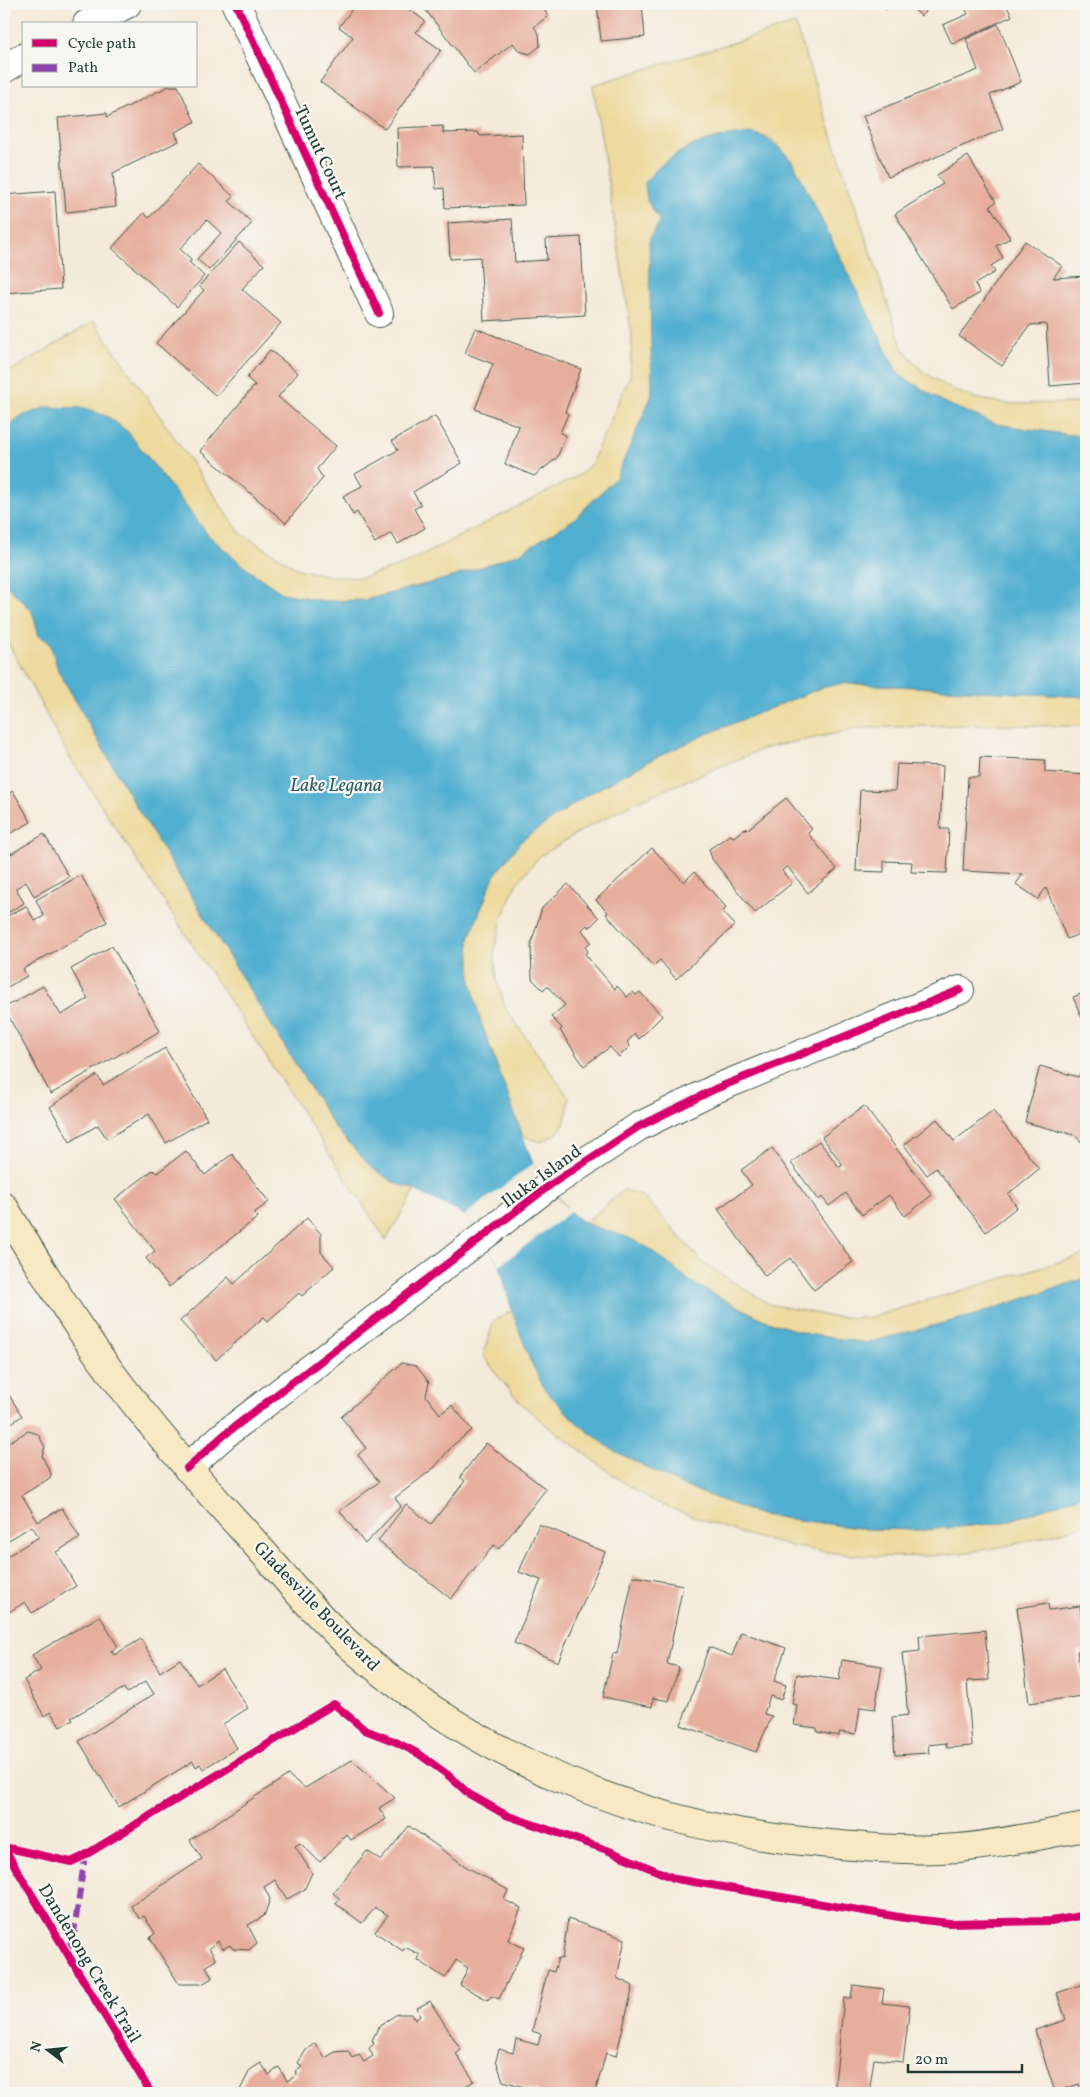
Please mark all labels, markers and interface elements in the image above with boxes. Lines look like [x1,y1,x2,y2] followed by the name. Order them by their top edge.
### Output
[22,22,198,88] legend
[68,34,136,55] text: Cycle path
[68,58,98,79] text: Path
[287,102,352,204] street label: Tumut Court
[290,773,382,799] water label: Lake Legana
[497,1140,587,1215] street label: Iluka Island
[247,1536,385,1678] street label: Gladesville Boulevard
[31,1879,146,2048] street label: Dandenong Creek Trail
[22,2024,72,2074] north arrow
[26,2039,47,2054] text: N
[908,2042,1021,2074] scale bar
[915,2050,948,2071] text: 20 m

